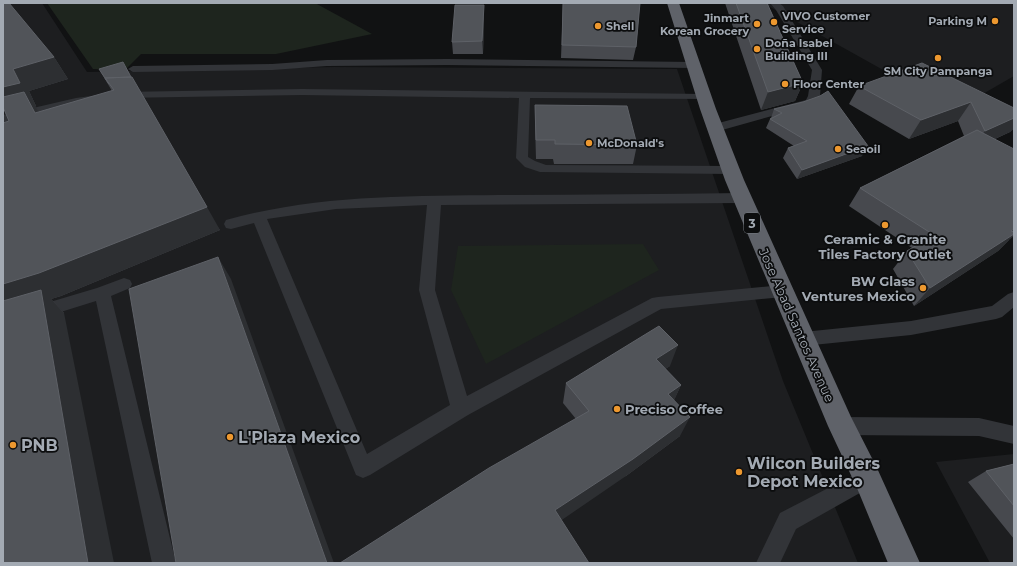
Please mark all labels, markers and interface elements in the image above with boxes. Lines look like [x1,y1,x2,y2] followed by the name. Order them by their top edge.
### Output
[781,9,870,36] place label: VIVO Customer Service
[660,11,749,38] place label: Jinmart Korean Grocery
[928,14,987,28] place label: Parking M
[990,16,1000,26] marker: Parking M
[769,17,779,27] marker: VIVO Customer Service
[606,19,634,33] place label: Shell
[752,19,762,29] marker: Jinmart Korean Grocery
[593,21,603,31] marker: Shell
[765,36,833,63] place label: Doña Isabel Building III
[752,44,762,54] marker: Doña Isabel Building III
[933,53,943,63] marker: SM City Pampanga
[884,64,993,78] place label: SM City Pampanga
[793,77,864,91] place label: Floor Center
[780,79,790,89] marker: Floor Center
[597,136,664,150] place label: McDonald's
[584,138,594,148] marker: McDonald's
[846,142,880,156] place label: Seaoil
[833,144,843,154] marker: Seaoil
[744,213,760,233] road number: 3
[880,220,890,230] marker: Ceramic & Granite Tiles Factory Outlet
[819,231,952,262] place label: Ceramic & Granite Tiles Factory Outlet
[755,245,838,405] street label: Jose Abad Santos Avenue
[801,273,915,304] place label: BW Glass Ventures Mexico
[918,283,928,293] marker: BW Glass Ventures Mexico
[625,401,723,417] place label: Preciso Coffee
[612,404,622,414] marker: Preciso Coffee
[238,428,360,447] place label: L'Plaza Mexico
[225,432,235,442] marker: L'Plaza Mexico
[21,436,58,455] place label: PNB
[8,440,18,450] marker: PNB
[747,454,880,491] place label: Wilcon Builders Depot Mexico
[734,467,744,477] marker: Wilcon Builders Depot Mexico

